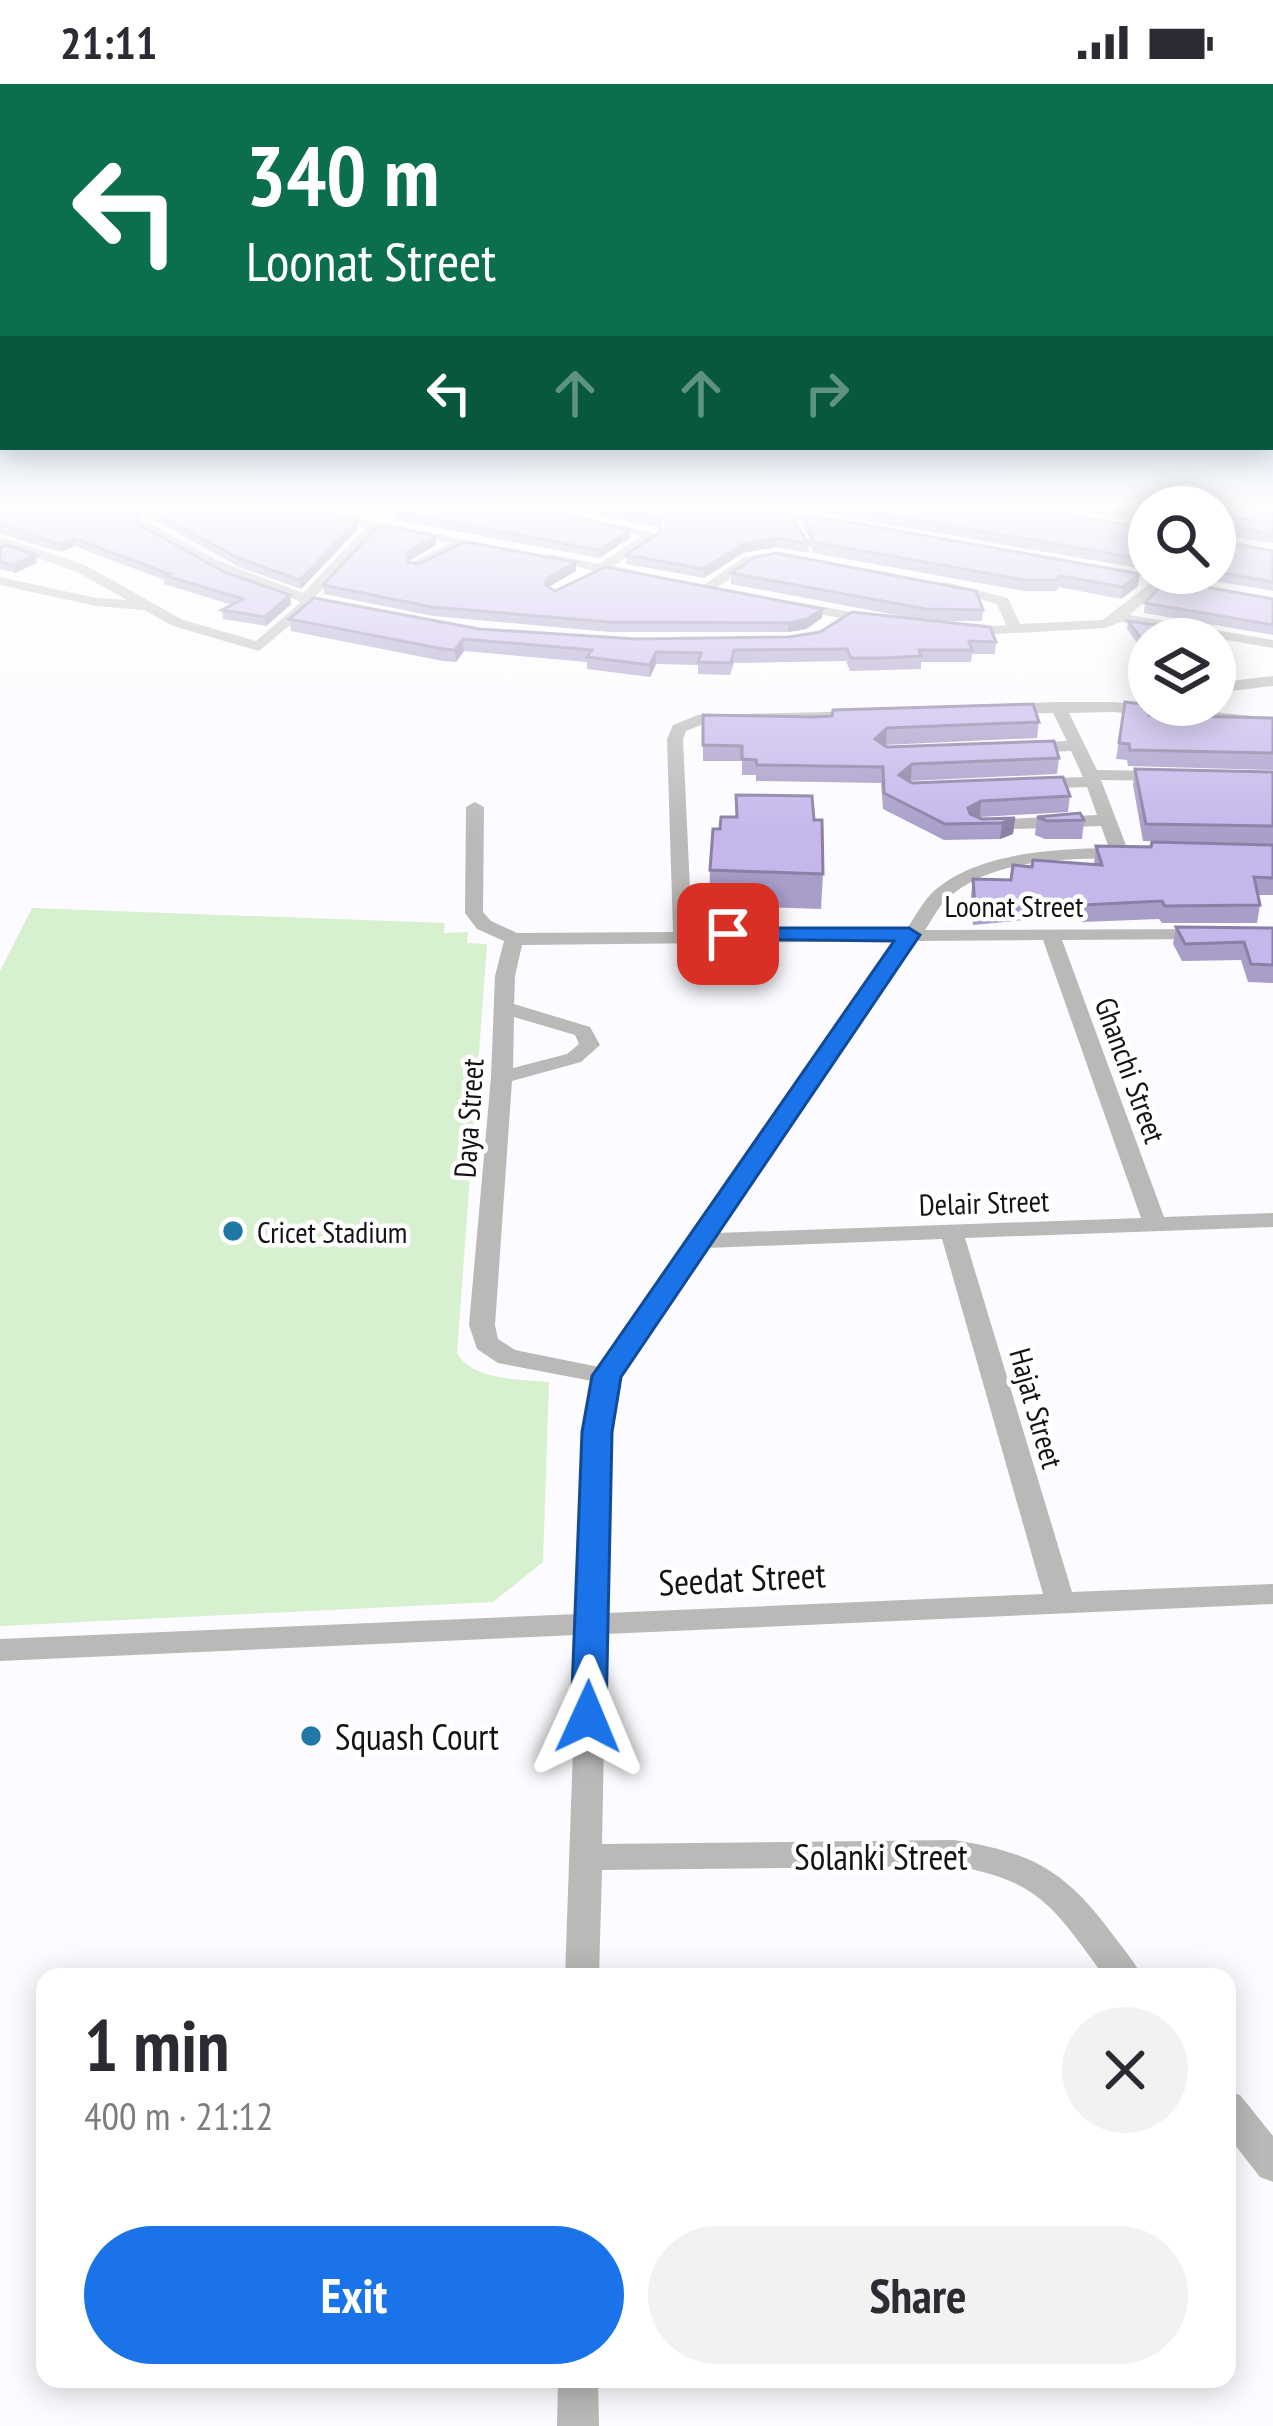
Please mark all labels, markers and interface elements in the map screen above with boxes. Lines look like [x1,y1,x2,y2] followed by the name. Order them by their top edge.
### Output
[60,13,157,71] text: 21:11
[246,120,439,229] text: 340 m
[48,132,204,288] icon: left
[246,226,496,296] text: Loonat Street
[416,360,482,426] icon: left
[542,360,608,426] icon: ahead
[668,360,734,426] icon: ahead
[794,360,860,426] icon: right
[1128,486,1236,726] map controls
[1128,486,1236,594] button: search
[1128,618,1236,726] button: layers
[677,883,779,985] pin
[945,886,1084,925] street label: Loonat Street
[695,901,761,967] icon: arrive
[1087,992,1176,1149] street label: Ghanchi Street
[444,1056,492,1179] street label: Daya Street
[918,1180,1051,1224] street label: Delair Street
[257,1212,407,1251] place label: Cricet Stadium
[220,1218,246,1244] marker: Cricet Stadium
[1001,1343,1073,1473] street label: Hajat Street
[657,1550,827,1606] street label: Seedat Street
[525,1654,651,1780] position arrow
[335,1713,499,1760] place label: Squash Court
[298,1723,324,1749] marker: Squash Court
[794,1833,968,1880] street label: Solanki Street
[84,1998,229,2091] text: 1 min
[1062,2007,1188,2133] button: close
[84,2090,273,2141] text: 400 m · 21:12
[84,2226,624,2364] button: Exit
[648,2226,1188,2364] button: Share

